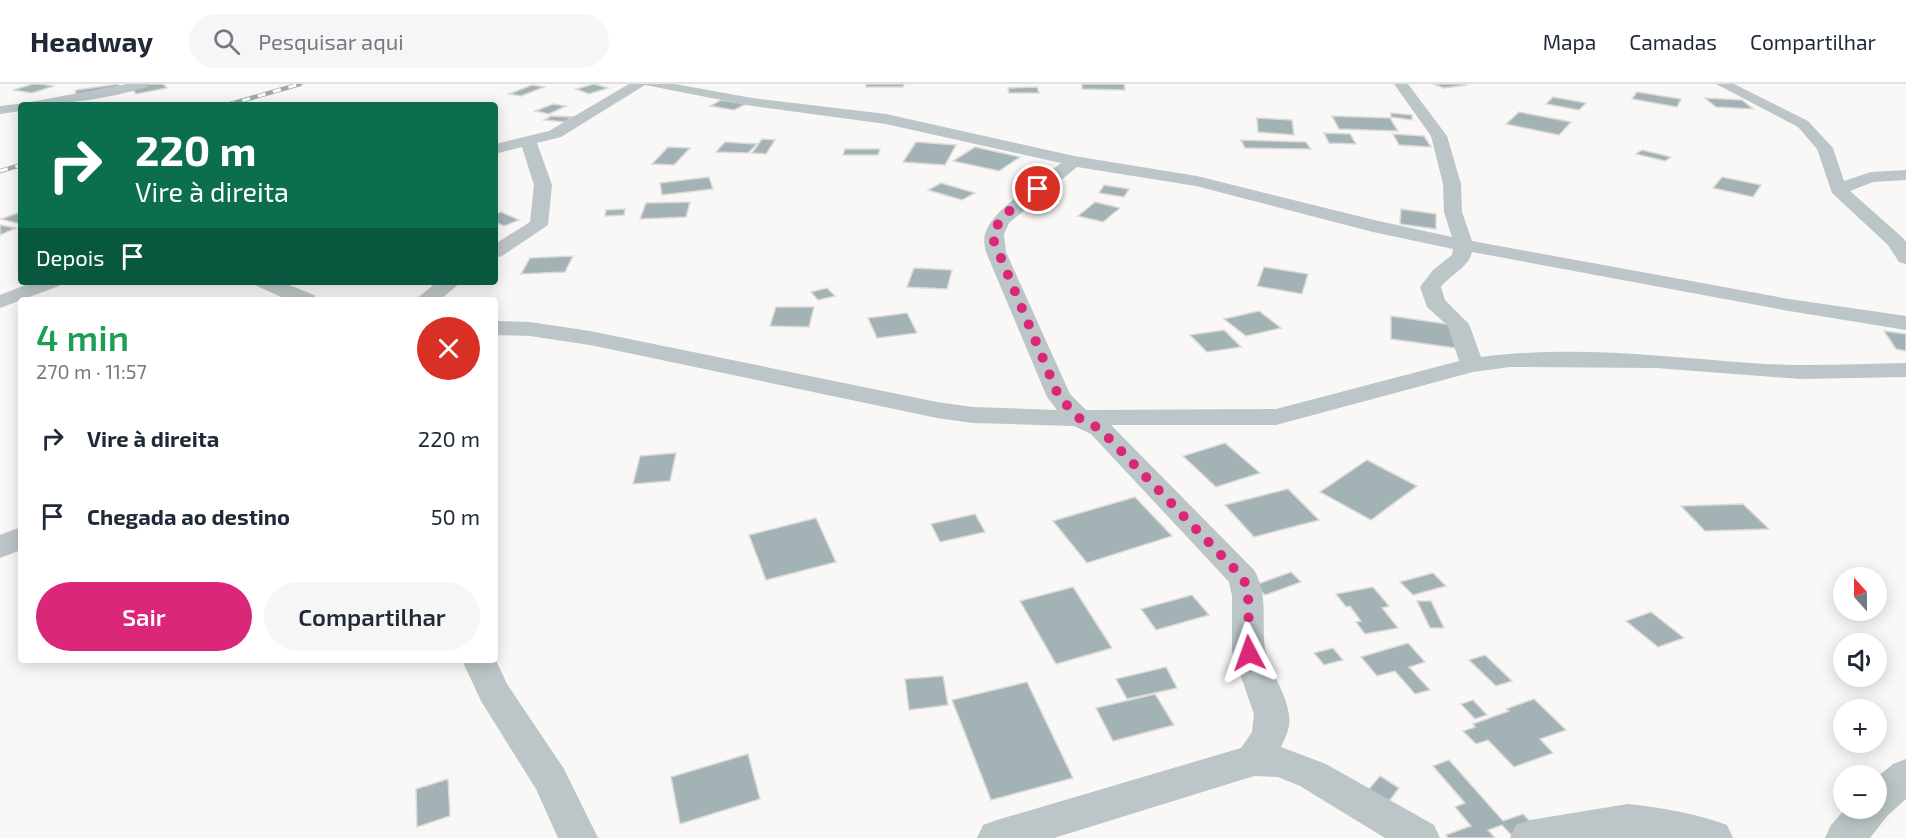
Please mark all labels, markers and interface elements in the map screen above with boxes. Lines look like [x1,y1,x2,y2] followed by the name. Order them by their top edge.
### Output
[189,14,609,68] search box
[30,24,153,58] text: Headway
[210,25,243,58] icon: search
[258,28,404,54] text: Pesquisar aqui
[1543,29,1596,54] text: Mapa
[1629,29,1717,54] text: Camadas
[1750,29,1876,54] text: Compartilhar
[135,124,256,174] text: 220 m
[36,126,114,204] icon: right
[1012,163,1063,214] pin
[1021,172,1054,205] icon: arrive
[135,175,289,207] text: Vire à direita
[116,240,149,273] icon: arrive
[36,244,104,270] text: Depois
[36,315,129,358] text: 4 min
[417,317,480,380] button: close
[36,359,147,383] text: 270 m · 11:57
[36,422,69,455] icon: right
[87,425,219,451] text: Vire à direita
[418,425,480,451] text: 220 m
[36,500,69,533] icon: arrive
[87,503,290,529] text: Chegada ao destino
[431,503,480,529] text: 50 m
[1833,567,1887,621] north arrow
[1833,567,1887,819] map controls
[36,582,252,651] button: Sair
[264,582,480,651] button: Compartilhar
[1217,621,1281,685] position arrow
[1833,633,1887,687] button: sound
[1833,699,1887,753] button: +
[1833,765,1887,819] button: −

